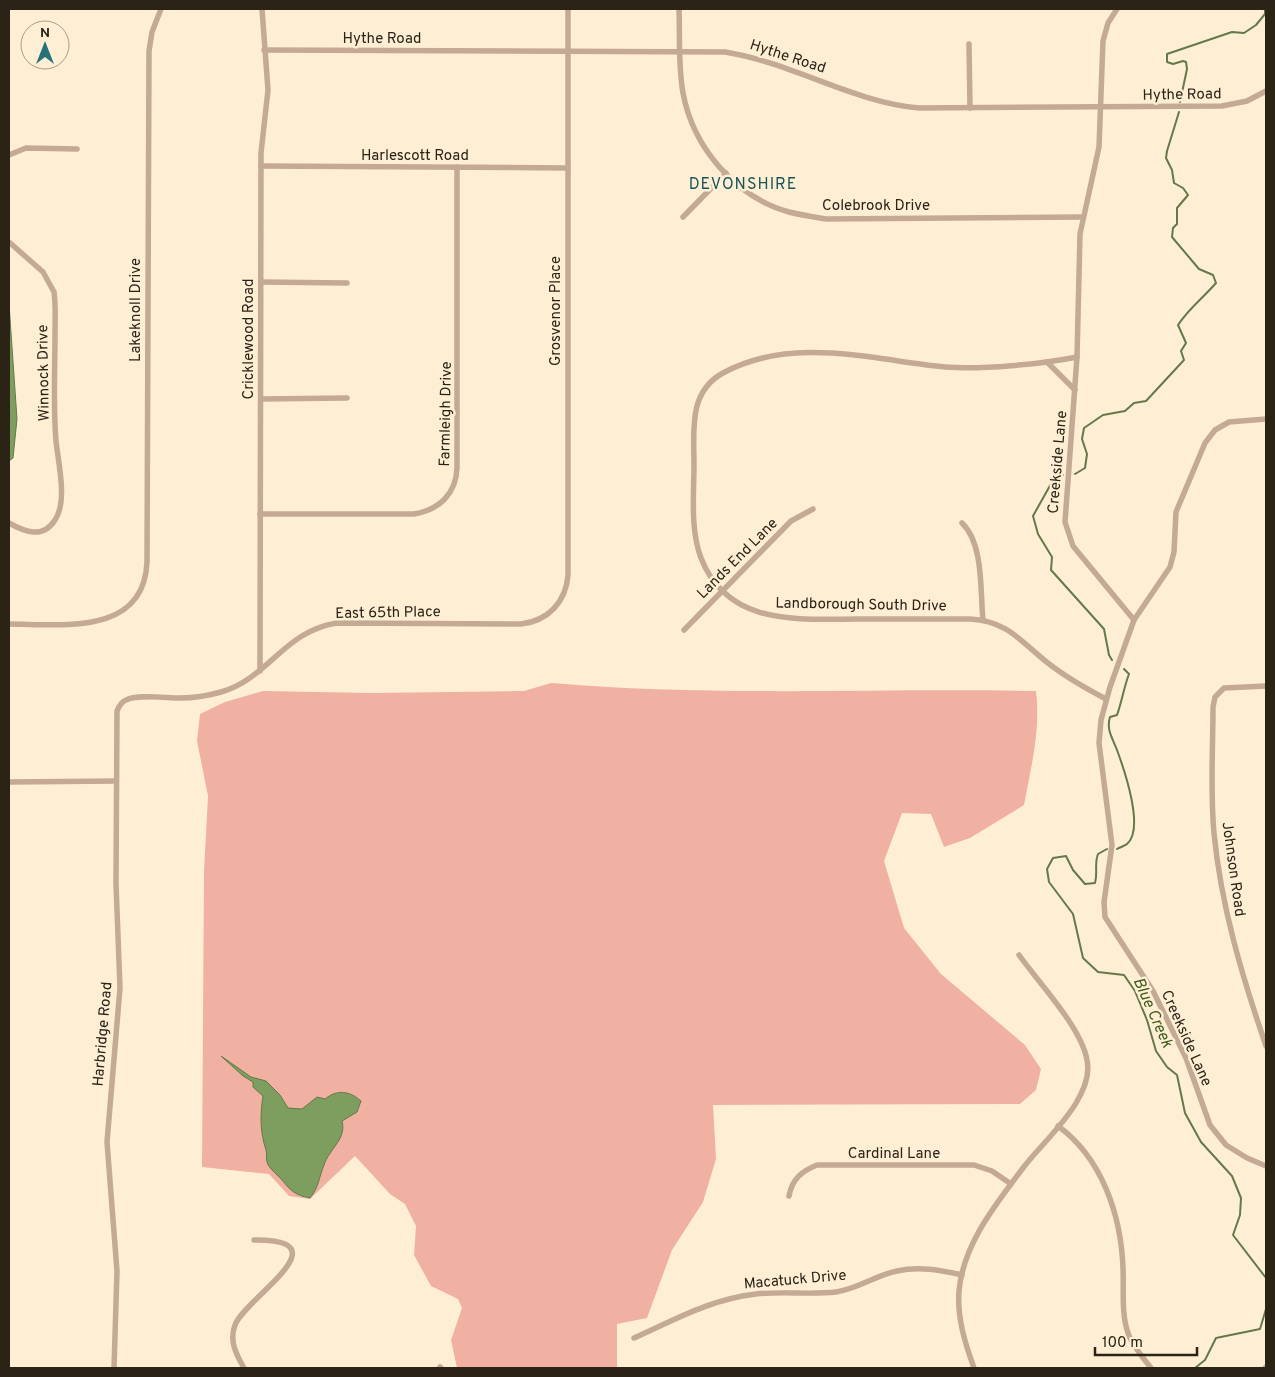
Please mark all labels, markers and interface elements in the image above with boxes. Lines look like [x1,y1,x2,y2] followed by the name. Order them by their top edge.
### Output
[20,20,70,70] north arrow
[40,25,50,42] text: N
[343,30,421,49] street label: Hythe Road
[747,36,828,79] street label: Hythe Road
[1142,85,1222,106] street label: Hythe Road
[361,147,469,166] street label: Harlescott Road
[689,175,797,195] district label: DEVONSHIRE
[822,197,930,216] street label: Colebrook Drive
[547,256,566,366] street label: Grosvenor Place
[127,258,146,362] street label: Lakeknoll Drive
[240,278,259,400] street label: Cricklewood Road
[34,324,55,422] street label: Winnock Drive
[436,361,457,467] street label: Farmleigh Drive
[1045,410,1072,514] street label: Creekside Lane
[694,515,783,604] street label: Lands End Lane
[775,595,947,616] street label: Landborough South Drive
[335,603,441,624] street label: East 65th Place
[1216,821,1249,918] street label: Johnson Road
[1128,974,1177,1052] water label: Blue Creek
[89,981,118,1087] street label: Harbridge Road
[1156,988,1215,1090] street label: Creekside Lane
[848,1145,940,1164] street label: Cardinal Lane
[743,1267,847,1294] street label: Macatuck Drive
[1095,1324,1198,1356] scale bar
[1102,1334,1143,1353] text: 100 m

